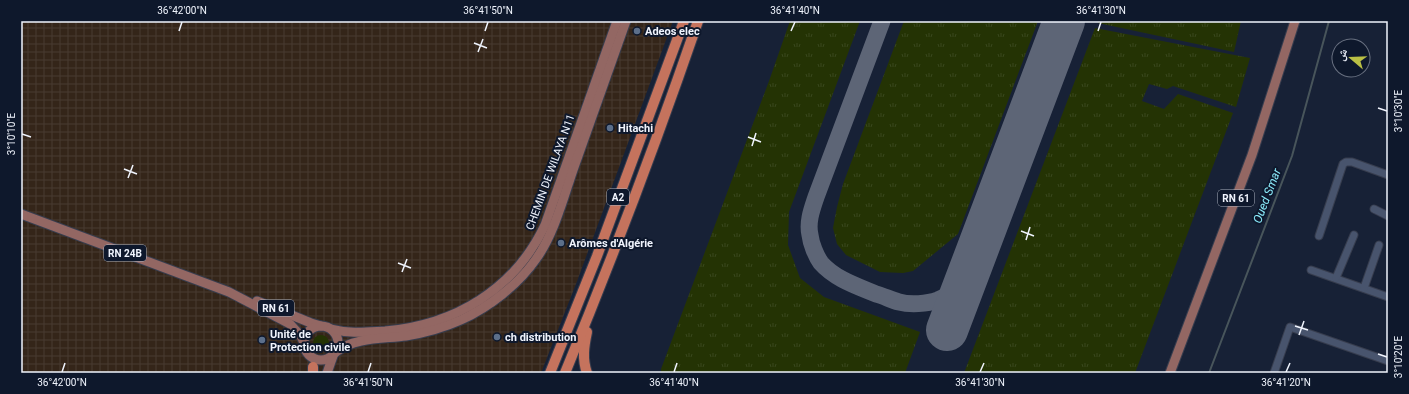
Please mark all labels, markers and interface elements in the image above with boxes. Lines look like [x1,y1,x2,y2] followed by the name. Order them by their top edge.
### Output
[157,5,207,16] text: 36°42'00"N
[463,5,513,16] text: 36°41'50"N
[770,5,820,16] text: 36°41'40"N
[1076,5,1126,16] text: 36°41'30"N
[645,25,700,38] place label: Adeos elec
[632,26,642,36] marker: Adeos elec
[1331,38,1371,78] north arrow
[1334,47,1351,63] text: ش
[1393,89,1404,132] text: 3°10'30"E
[6,112,17,155] text: 3°10'10"E
[523,112,577,232] street label: CHEMIN DE WILAYA N11
[618,122,653,135] place label: Hitachi
[605,123,615,133] marker: Hitachi
[1250,166,1284,225] water label: Oued Smar
[607,189,629,205] road number: A2
[1218,190,1254,206] road number: RN 61
[569,237,653,250] place label: Arômes d'Algérie
[556,238,566,248] marker: Arômes d'Algérie
[104,245,146,261] road number: RN 24B
[258,300,294,316] road number: RN 61
[270,328,350,354] place label: Unité de Protection civile
[505,331,576,344] place label: ch distribution
[492,332,502,342] marker: ch distribution
[257,335,267,345] marker: Unité de Protection civile
[1393,335,1404,378] text: 3°10'20"E
[37,377,87,388] text: 36°42'00"N
[343,377,393,388] text: 36°41'50"N
[649,377,699,388] text: 36°41'40"N
[955,377,1005,388] text: 36°41'30"N
[1261,377,1311,388] text: 36°41'20"N

